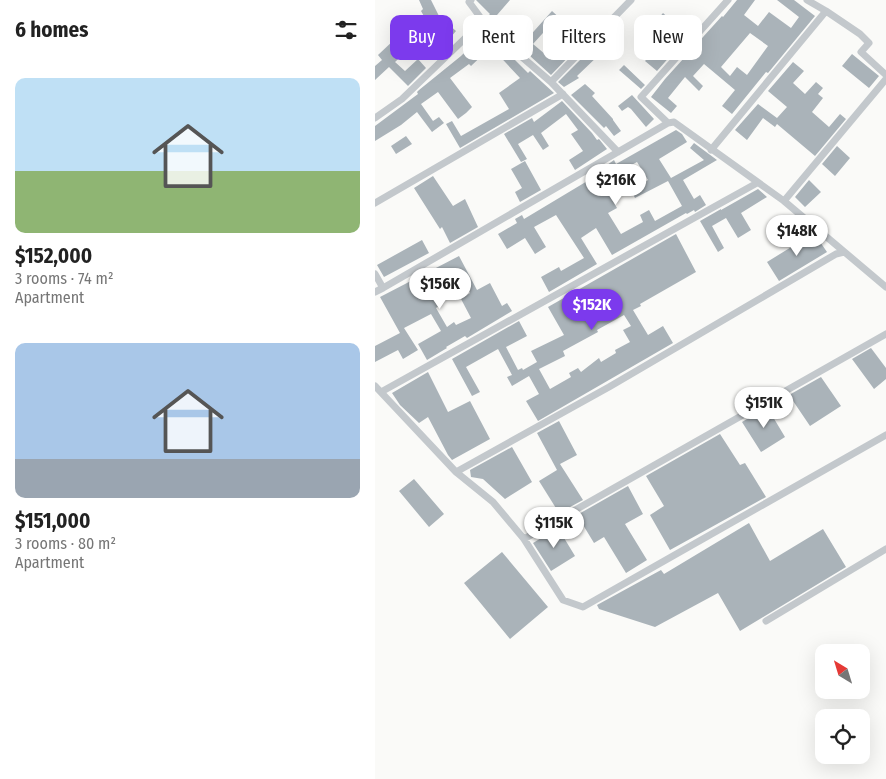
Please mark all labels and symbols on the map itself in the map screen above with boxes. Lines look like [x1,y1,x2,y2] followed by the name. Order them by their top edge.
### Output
[581,164,651,206] pin: $216K
[762,214,832,257] pin: $148K
[405,268,475,310] pin: $156K
[557,288,627,331] pin: $152K
[729,386,799,429] pin: $151K
[519,506,589,549] pin: $115K
[815,644,870,699] north arrow

